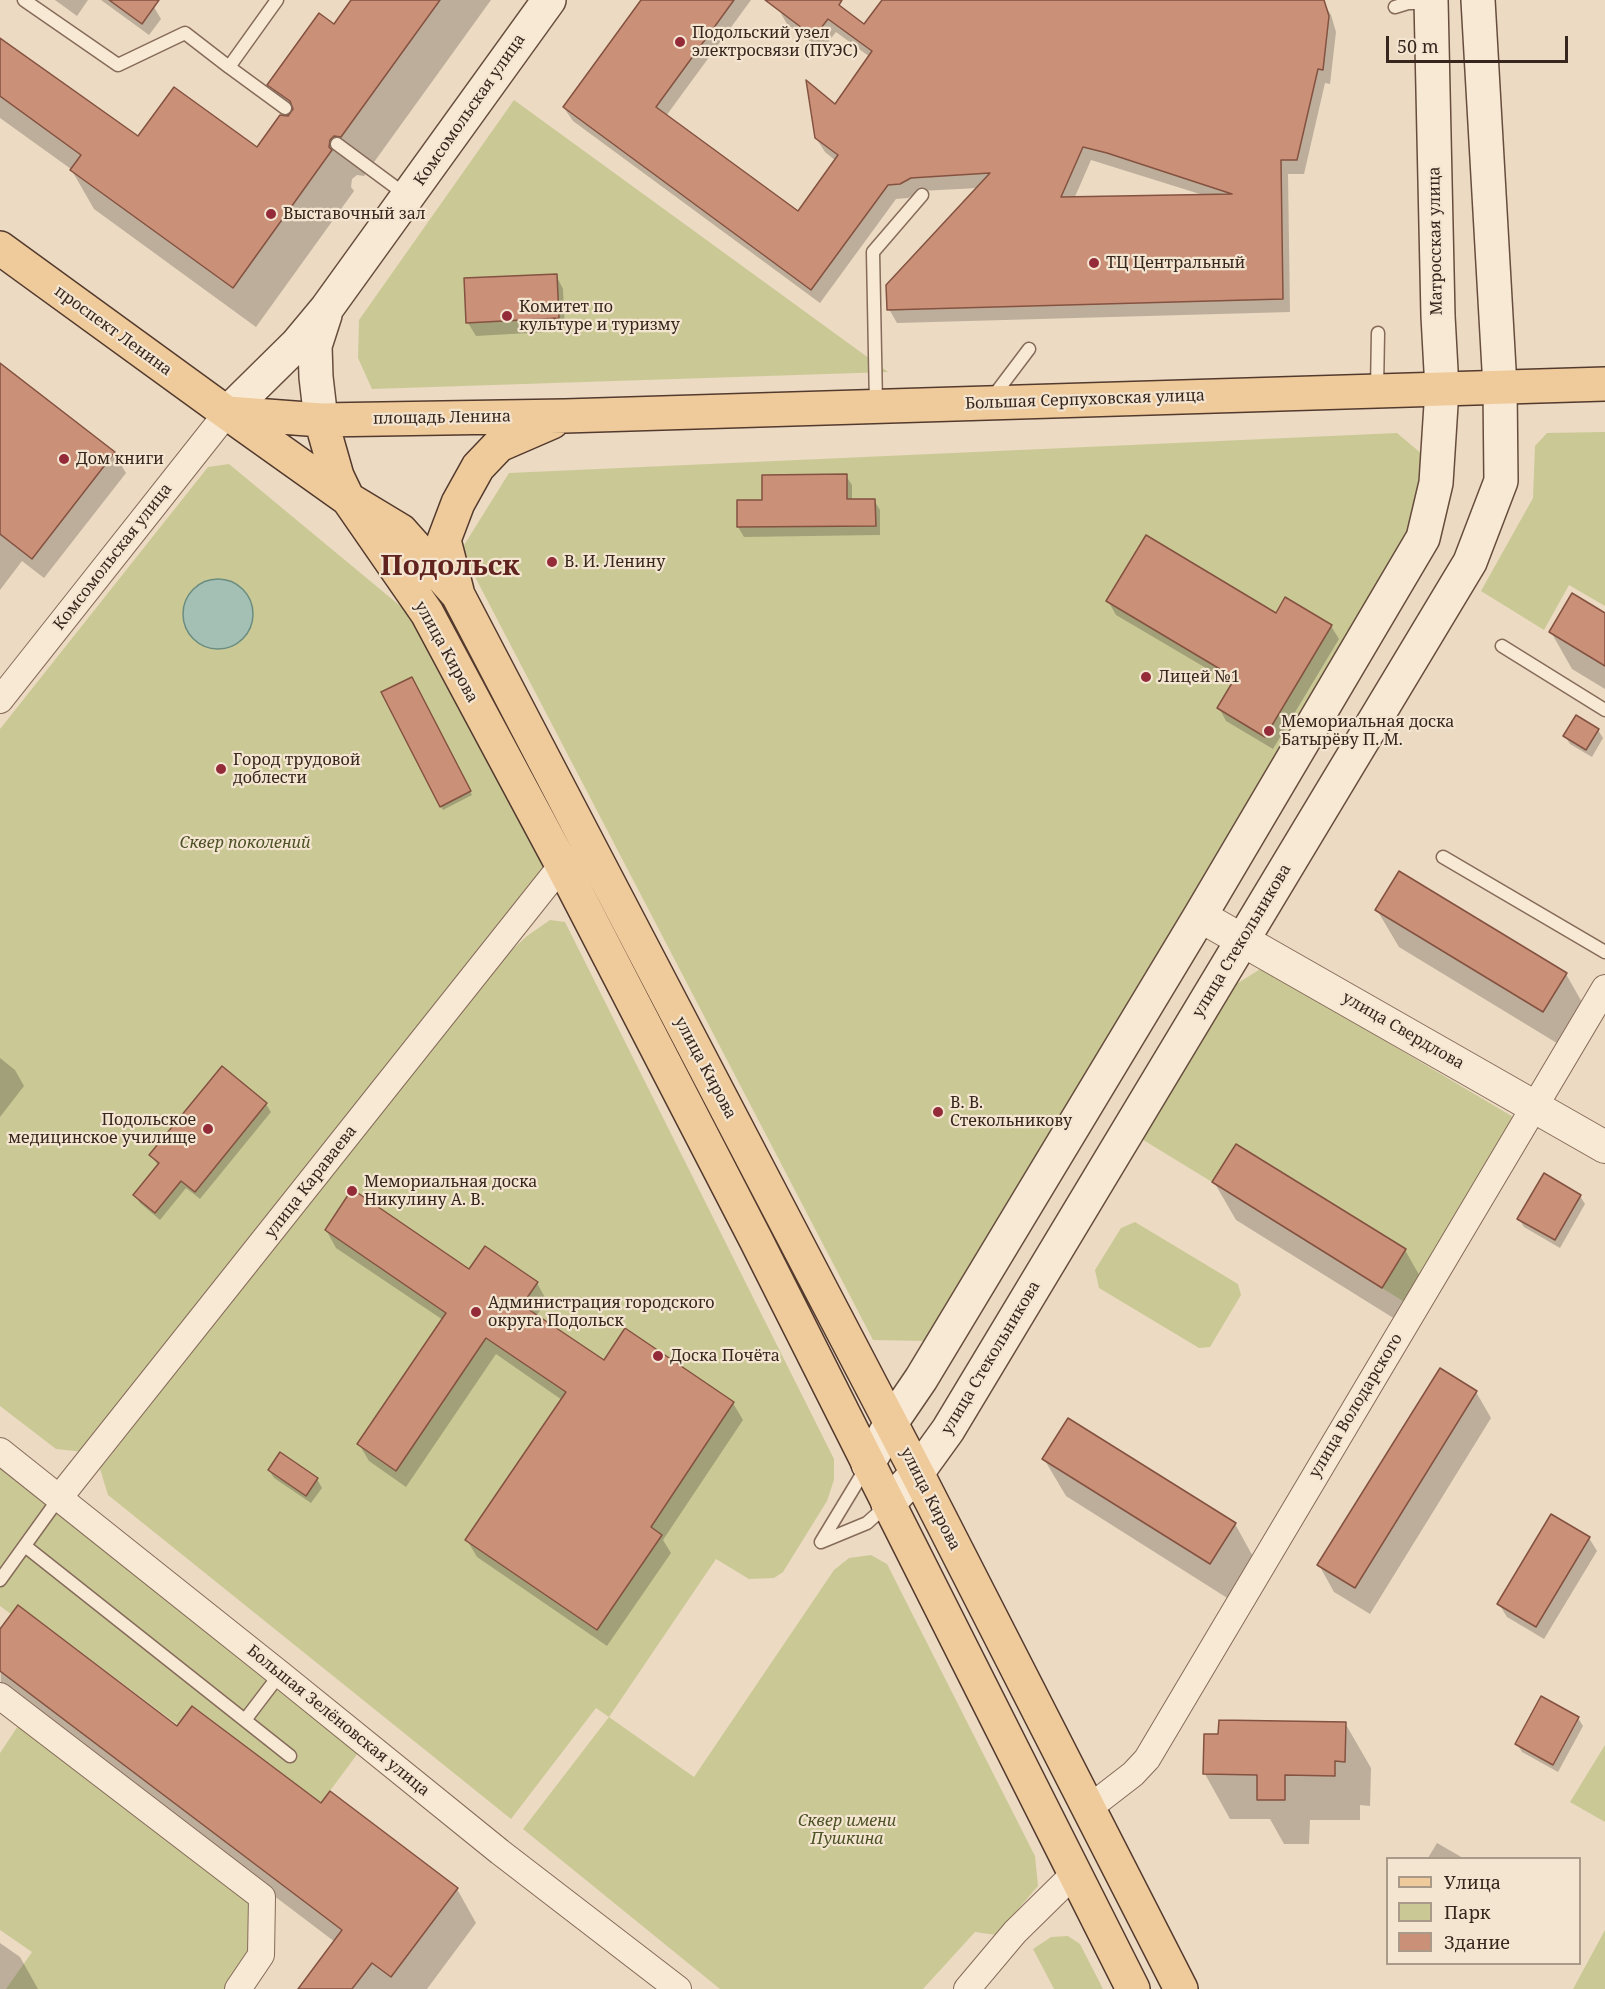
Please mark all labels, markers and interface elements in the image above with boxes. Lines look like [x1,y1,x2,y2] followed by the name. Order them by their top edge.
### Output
[692,23,858,61] place label: Подольский узел электросвязи (ПУЭС)
[1389,24,1570,62] scale bar
[410,30,530,190] street label: Комсомольская улица
[1397,34,1439,58] text: 50 m
[673,35,687,49] marker: Подольский узел электросвязи (ПУЭС)
[1425,166,1447,316] street label: Матросская улица
[283,204,426,224] place label: Выставочный зал
[264,207,278,221] marker: Выставочный зал
[1106,253,1245,273] place label: ТЦ Центральный
[1087,256,1101,270] marker: ТЦ Центральный
[50,282,176,380] street label: проспект Ленина
[519,297,680,335] place label: Комитет по культуре и туризму
[500,309,514,323] marker: Комитет по культуре и туризму
[965,386,1205,414] street label: Большая Серпуховская улица
[373,407,511,429] street label: площадь Ленина
[76,449,164,469] place label: Дом книги
[57,452,71,466] marker: Дом книги
[50,480,176,634] street label: Комсомольская улица
[380,550,520,584] district label: Подольск
[564,552,665,572] place label: В. И. Ленину
[545,555,559,569] marker: В. И. Ленину
[410,598,482,706] street label: улица Кирова
[1158,667,1240,687] place label: Лицeй №1
[1139,670,1153,684] marker: Лицeй №1
[1281,712,1454,750] place label: Мемориальная доска Батырёву П. М.
[1262,724,1276,738] marker: Мемориальная доска Батырёву П. М.
[233,750,361,788] place label: Город трудовой доблести
[214,762,228,776] marker: Город трудовой доблести
[180,833,310,853] park label: Сквер поколений
[1189,861,1295,1021] street label: улица Стекольникова
[1339,988,1467,1074] street label: улица Свердлова
[670,1014,740,1122] street label: улица Кирова
[950,1093,1072,1131] place label: В. В. Стекольникову
[931,1105,945,1119] marker: В. В. Стекольникову
[8,1110,196,1148] place label: Подольское медицинское училище
[201,1122,215,1136] marker: Подольское медицинское училище
[261,1122,361,1242] street label: улица Караваева
[364,1172,537,1210] place label: Мемориальная доска Никулину А. В.
[345,1184,359,1198] marker: Мемориальная доска Никулину А. В.
[938,1278,1044,1438] street label: улица Стекольникова
[488,1293,715,1331] place label: Администрация городского округа Подольск
[469,1305,483,1319] marker: Администрация городского округа Подольск
[1305,1330,1407,1482] street label: улица Володарского
[670,1346,780,1366] place label: Доска Почёта
[651,1349,665,1363] marker: Доска Почёта
[896,1444,964,1554] street label: улица Кирова
[243,1641,433,1801] street label: Большая Зелёновская улица
[798,1811,896,1849] park label: Сквер имени Пушкина
[1386,1857,1581,1965] legend
[1444,1870,1501,1894] text: Улица
[1444,1900,1491,1924] text: Парк
[1444,1930,1510,1954] text: Здание

